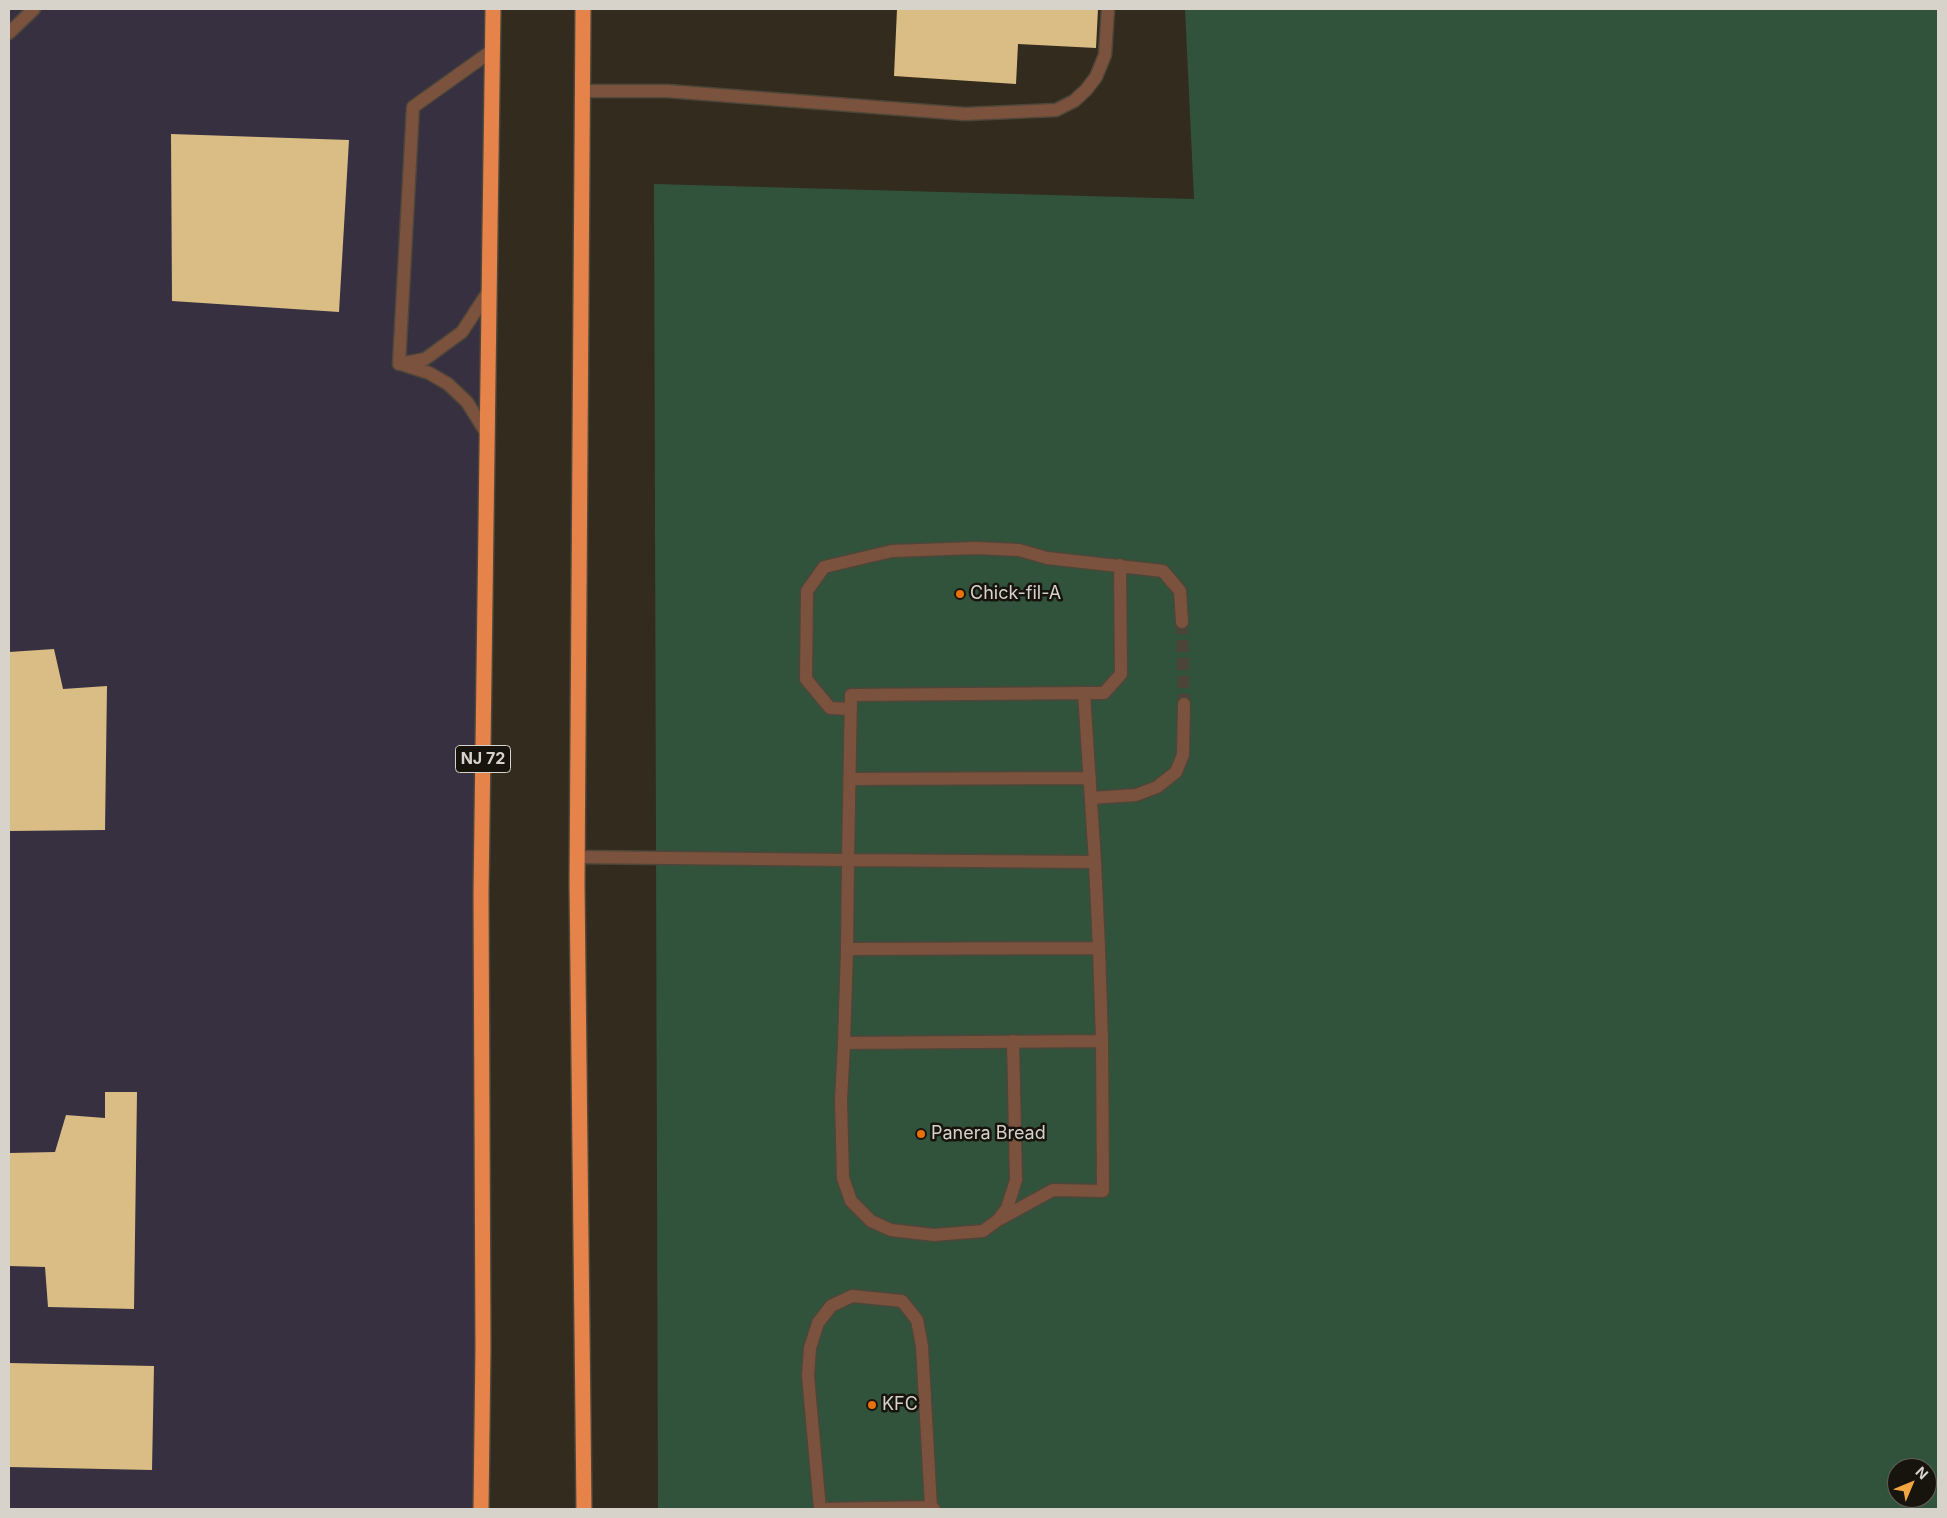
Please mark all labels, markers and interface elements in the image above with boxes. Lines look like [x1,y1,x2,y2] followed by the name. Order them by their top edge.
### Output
[970,583,1061,605] place label: Chick-fil-A
[954,588,966,600] marker: Chick-fil-A
[456,746,510,772] road number: NJ 72
[931,1123,1046,1145] place label: Panera Bread
[915,1128,927,1140] marker: Panera Bread
[882,1394,918,1416] place label: KFC
[866,1399,878,1411] marker: KFC
[1887,1458,1937,1508] north arrow
[1912,1463,1932,1483] text: N

